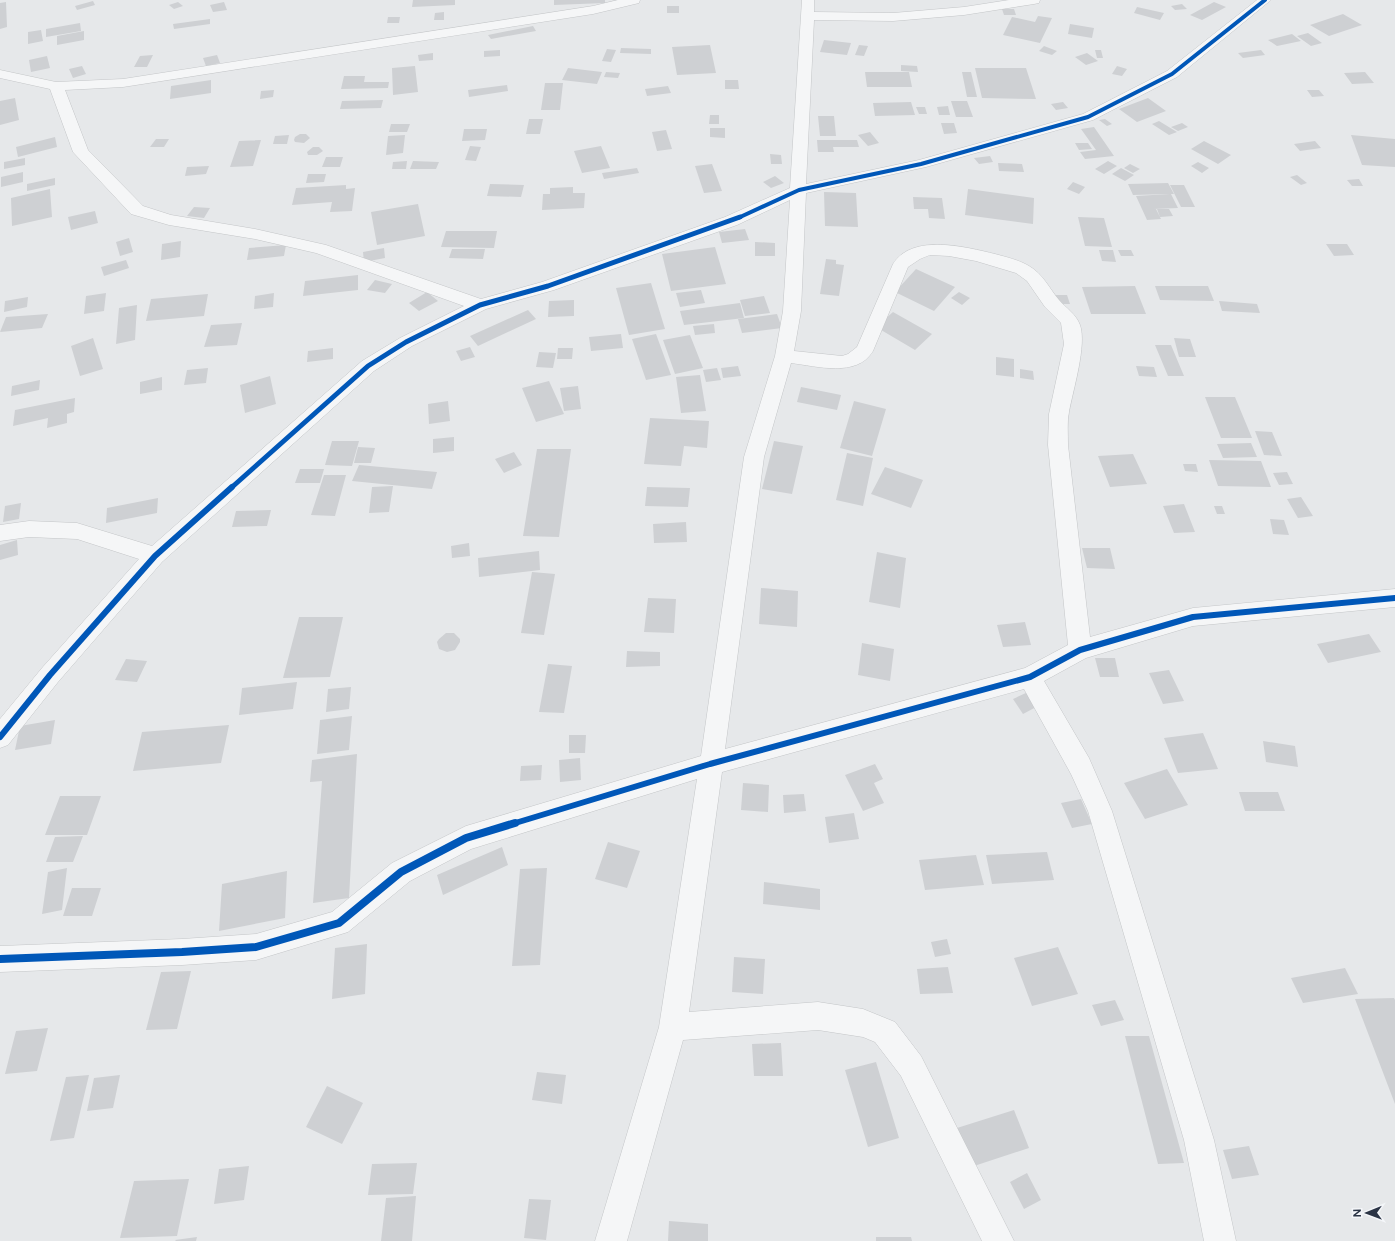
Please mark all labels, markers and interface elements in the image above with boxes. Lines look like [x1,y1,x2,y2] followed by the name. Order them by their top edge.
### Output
[1347,1193,1387,1233] north arrow
[1351,1209,1364,1218] text: N

